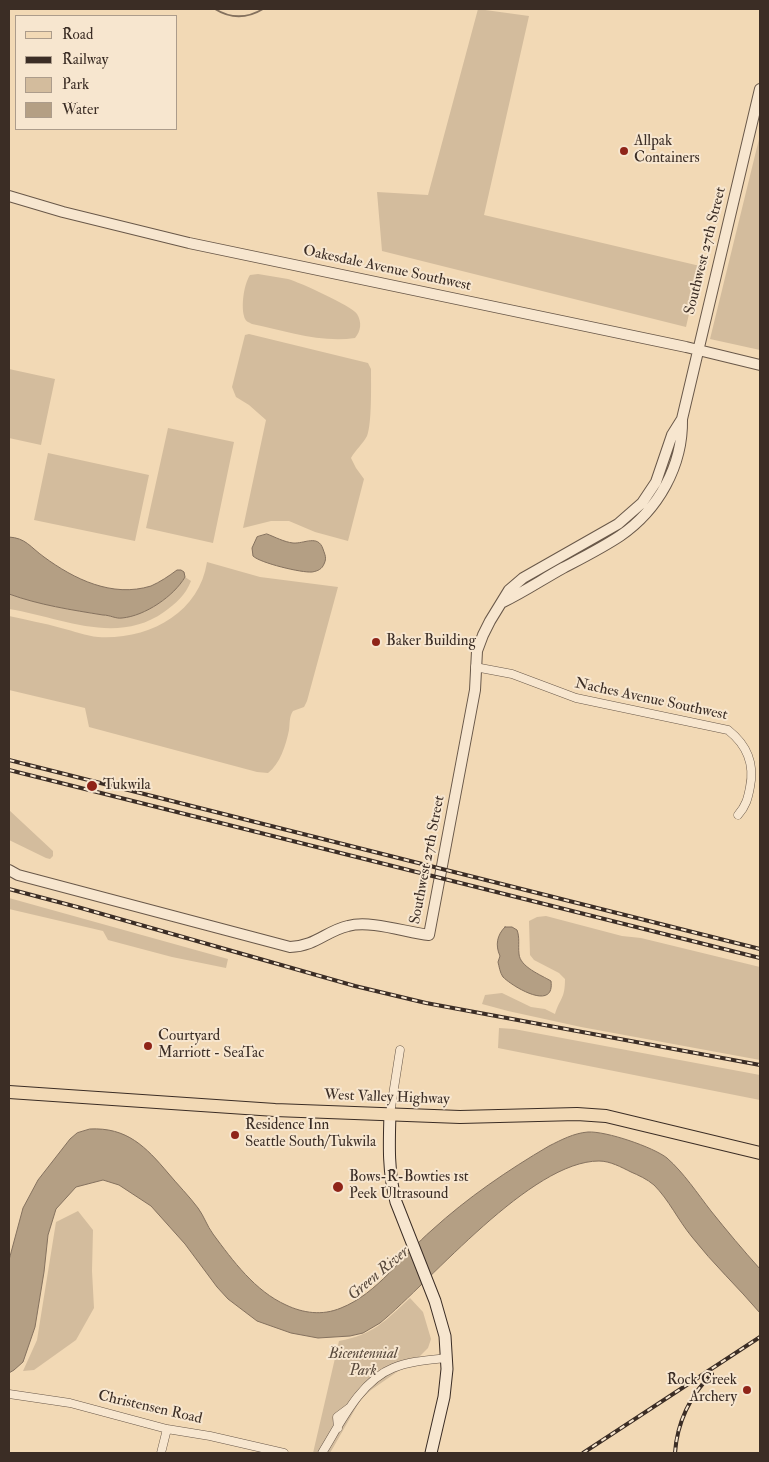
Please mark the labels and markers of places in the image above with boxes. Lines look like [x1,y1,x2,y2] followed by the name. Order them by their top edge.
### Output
[634,133,700,168] place label: Allpak Containers
[618,145,630,157] marker: Allpak Containers
[386,633,476,651] place label: Baker Building
[370,636,382,648] marker: Baker Building
[103,777,151,795] place label: Tukwila
[85,779,99,793] marker: Tukwila
[158,1028,264,1063] place label: Courtyard Marriott - SeaTac
[142,1040,154,1052] marker: Courtyard Marriott - SeaTac
[245,1117,376,1152] place label: Residence Inn Seattle South/Tukwila
[229,1129,241,1141] marker: Residence Inn Seattle South/Tukwila
[349,1169,469,1204] place label: Bows-R-Bowties 1st Peek Ultrasound
[331,1180,345,1194] marker: Bows-R-Bowties 1st Peek Ultrasound
[667,1372,737,1407] place label: Rock Creek Archery
[741,1384,753,1396] marker: Rock Creek Archery

